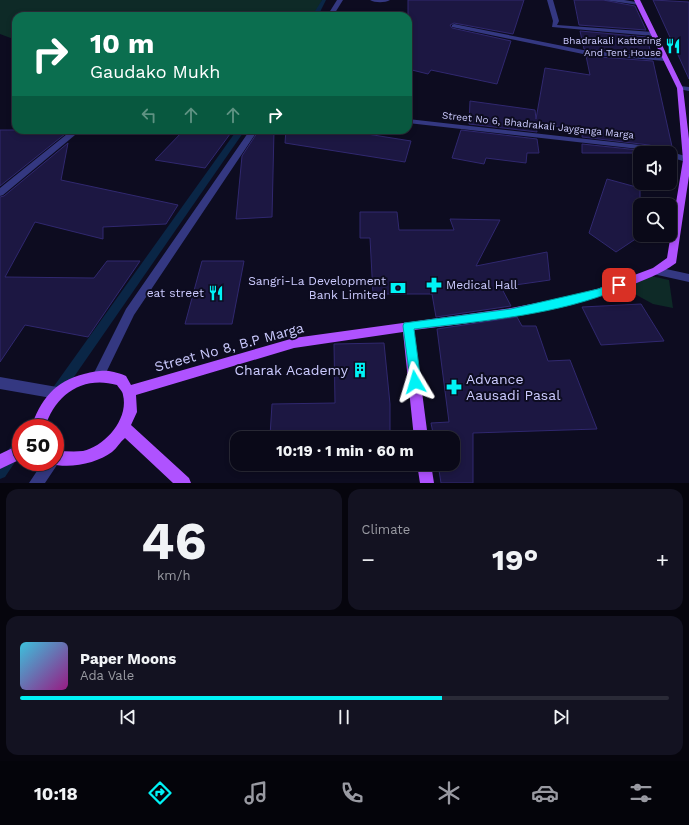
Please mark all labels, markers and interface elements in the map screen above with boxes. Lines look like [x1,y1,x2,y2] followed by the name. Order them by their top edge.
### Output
[90,27,154,60] text: 10 m
[24,28,76,80] icon: right
[563,35,662,58] place label: Bhadrakali Kattering And Tent House
[664,37,682,55] restaurant icon: Bhadrakali Kattering And Tent House
[90,61,220,82] text: Gaudako Mukh
[138,104,160,126] icon: left
[180,104,202,126] icon: ahead
[222,104,244,126] icon: ahead
[264,104,286,126] icon: right
[441,109,635,141] street label: Street No 6, Bhadrakali Jayganga Marga
[633,146,677,242] map controls
[633,146,677,190] button: sound
[633,198,677,242] button: search
[602,268,636,302] pin
[248,274,386,302] place label: Sangri-La Development Bank Limited
[608,274,630,296] icon: arrive
[425,276,443,294] pharmacy icon: Medical Hall
[446,278,518,292] place label: Medical Hall
[389,279,407,297] bank icon: Sangri-La Development Bank Limited
[207,284,225,302] restaurant icon: eat street
[147,286,204,300] place label: eat street
[153,319,305,375] street label: Street No 8, B.P Marga
[351,361,369,379] building icon: Charak Academy
[394,361,436,403] position arrow
[234,362,349,378] place label: Charak Academy
[466,371,561,403] place label: Advance Aausadi Pasal
[445,378,463,396] pharmacy icon: Advance Aausadi Pasal
[12,419,64,471] speed limit sign: 50
[276,442,414,460] text: 10:19 · 1 min · 60 m
[141,511,207,572] text: 46
[362,522,410,537] text: Climate
[492,542,538,577] text: 19°
[362,547,375,572] text: −
[656,547,669,572] text: +
[157,568,191,583] text: km/h
[80,650,176,668] text: Paper Moons
[80,668,134,683] text: Ada Vale
[117,706,139,728] icon: previous
[333,706,355,728] icon: pause
[550,706,572,728] icon: next
[146,779,174,807] icon: directions
[242,779,270,807] icon: music
[338,779,366,807] icon: phone
[435,779,463,807] icon: climate
[531,779,559,807] icon: car
[627,779,655,807] icon: filters
[34,783,78,804] text: 10:18

